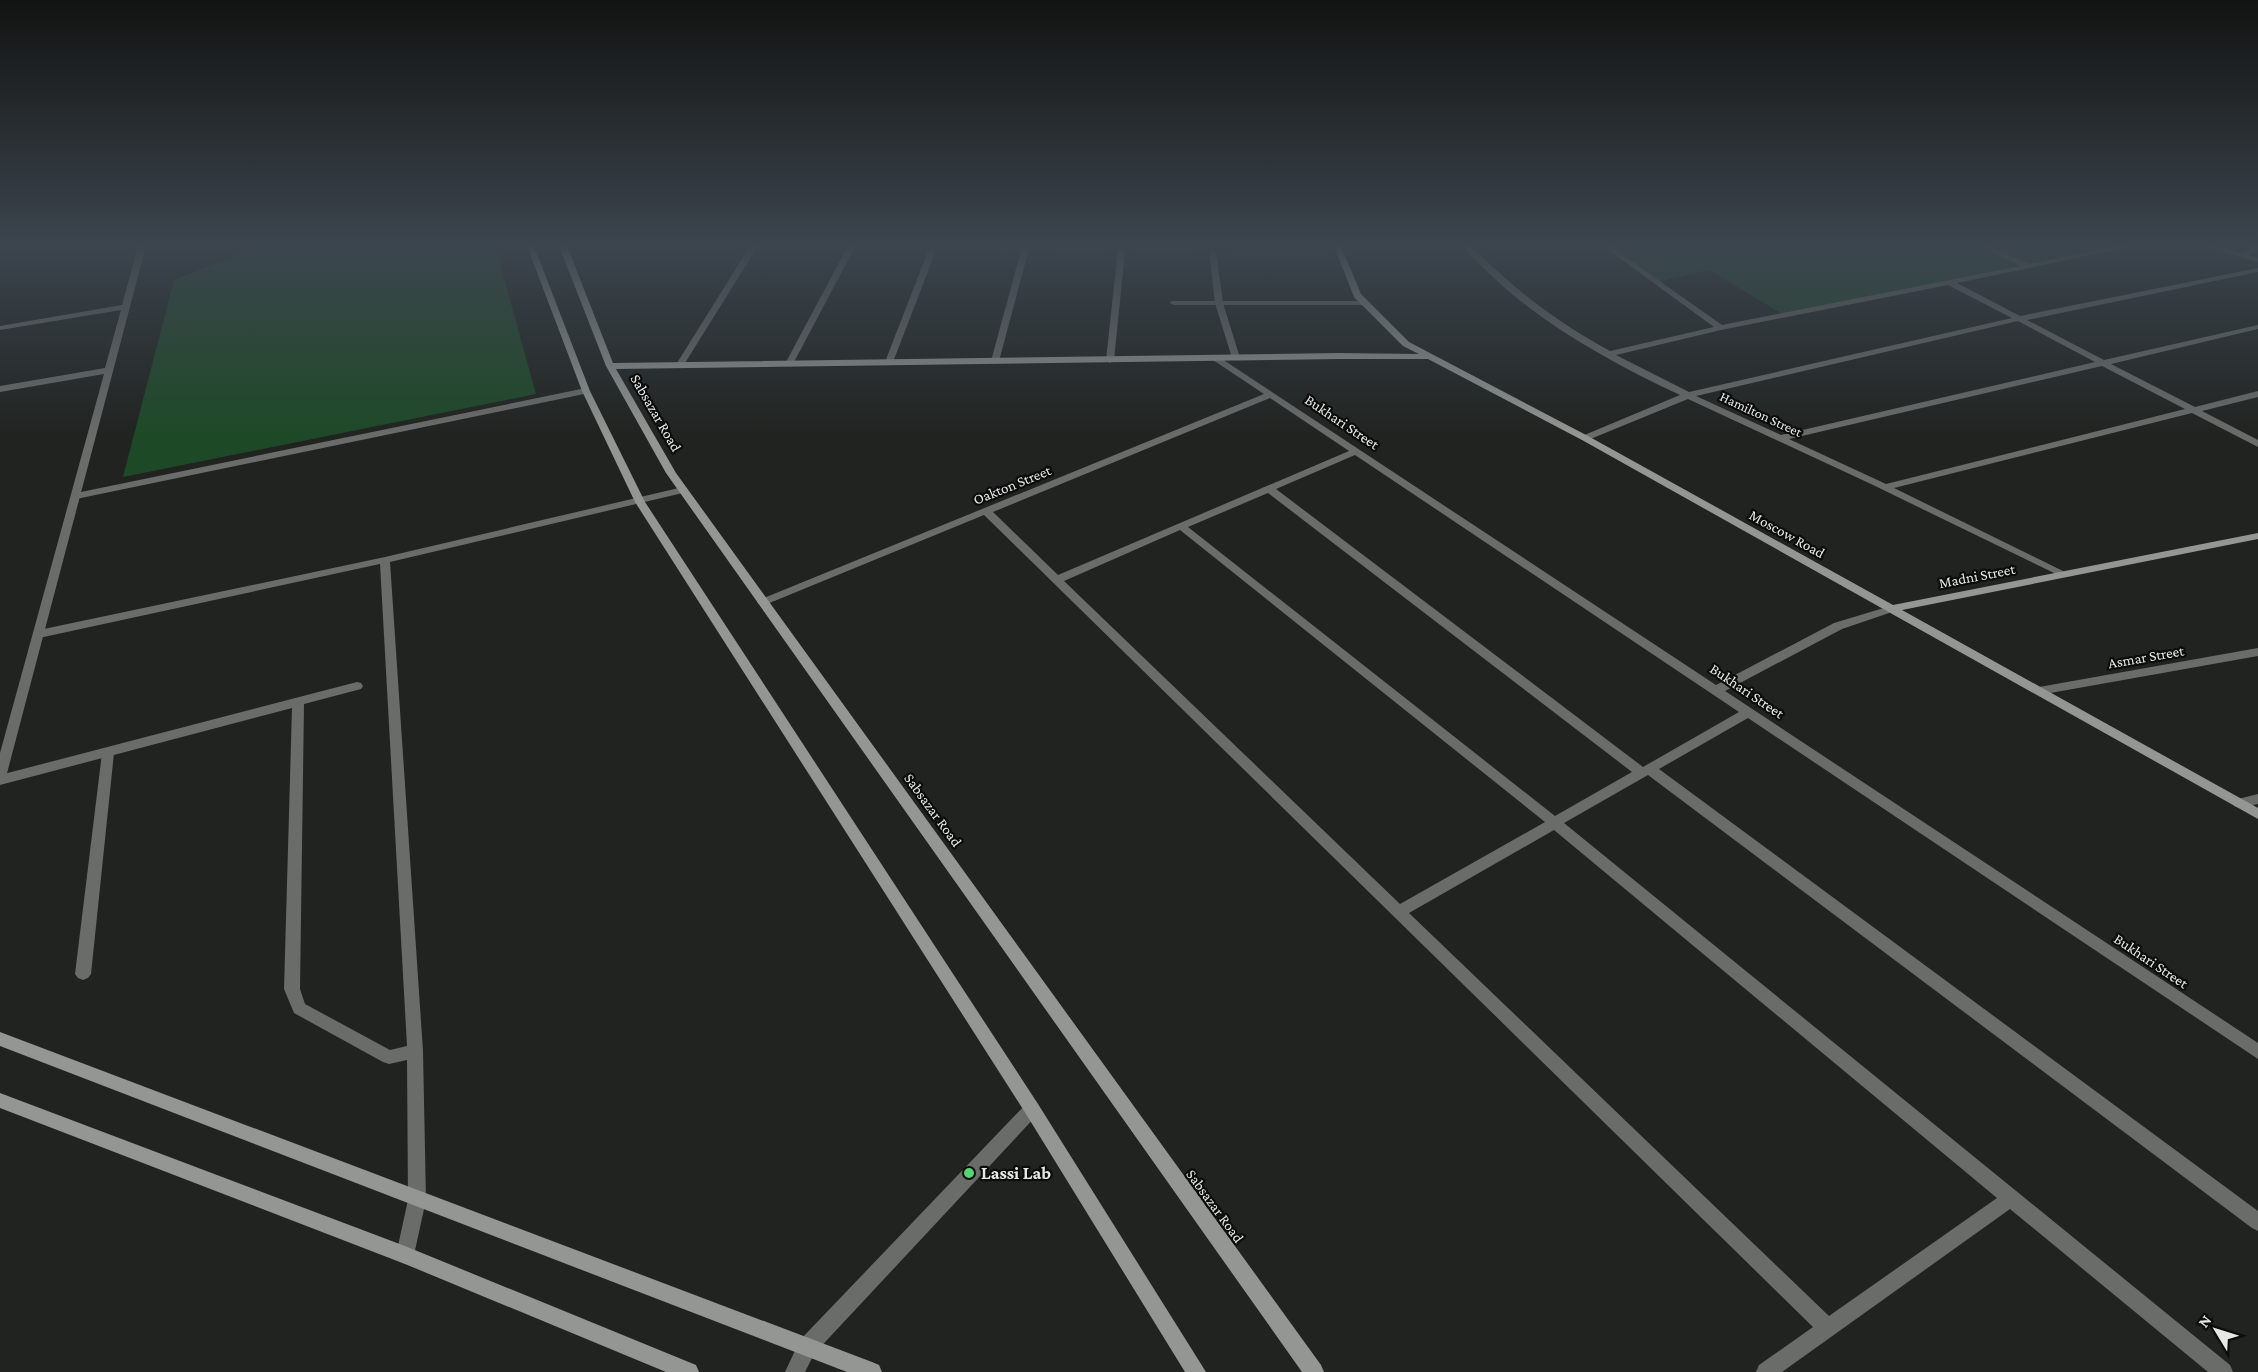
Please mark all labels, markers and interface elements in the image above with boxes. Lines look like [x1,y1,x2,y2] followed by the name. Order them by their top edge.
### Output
[627,372,685,454] street label: Sabsazar Road
[1717,388,1805,440] street label: Hamilton Street
[1302,391,1383,453] street label: Bukhari Street
[971,462,1054,508] street label: Oakton Street
[1747,507,1828,561] street label: Moscow Road
[1938,561,2017,591] street label: Madni Street
[2107,642,2186,672] street label: Asmar Street
[1707,660,1788,722] street label: Bukhari Street
[901,770,965,850] street label: Sabsazar Road
[2111,930,2192,992] street label: Bukhari Street
[981,1163,1051,1183] place label: Lassi Lab
[962,1166,976,1180] marker: Lassi Lab
[1183,1166,1247,1246] street label: Sabsazar Road
[2186,1300,2246,1360] north arrow
[2195,1311,2215,1331] text: N

